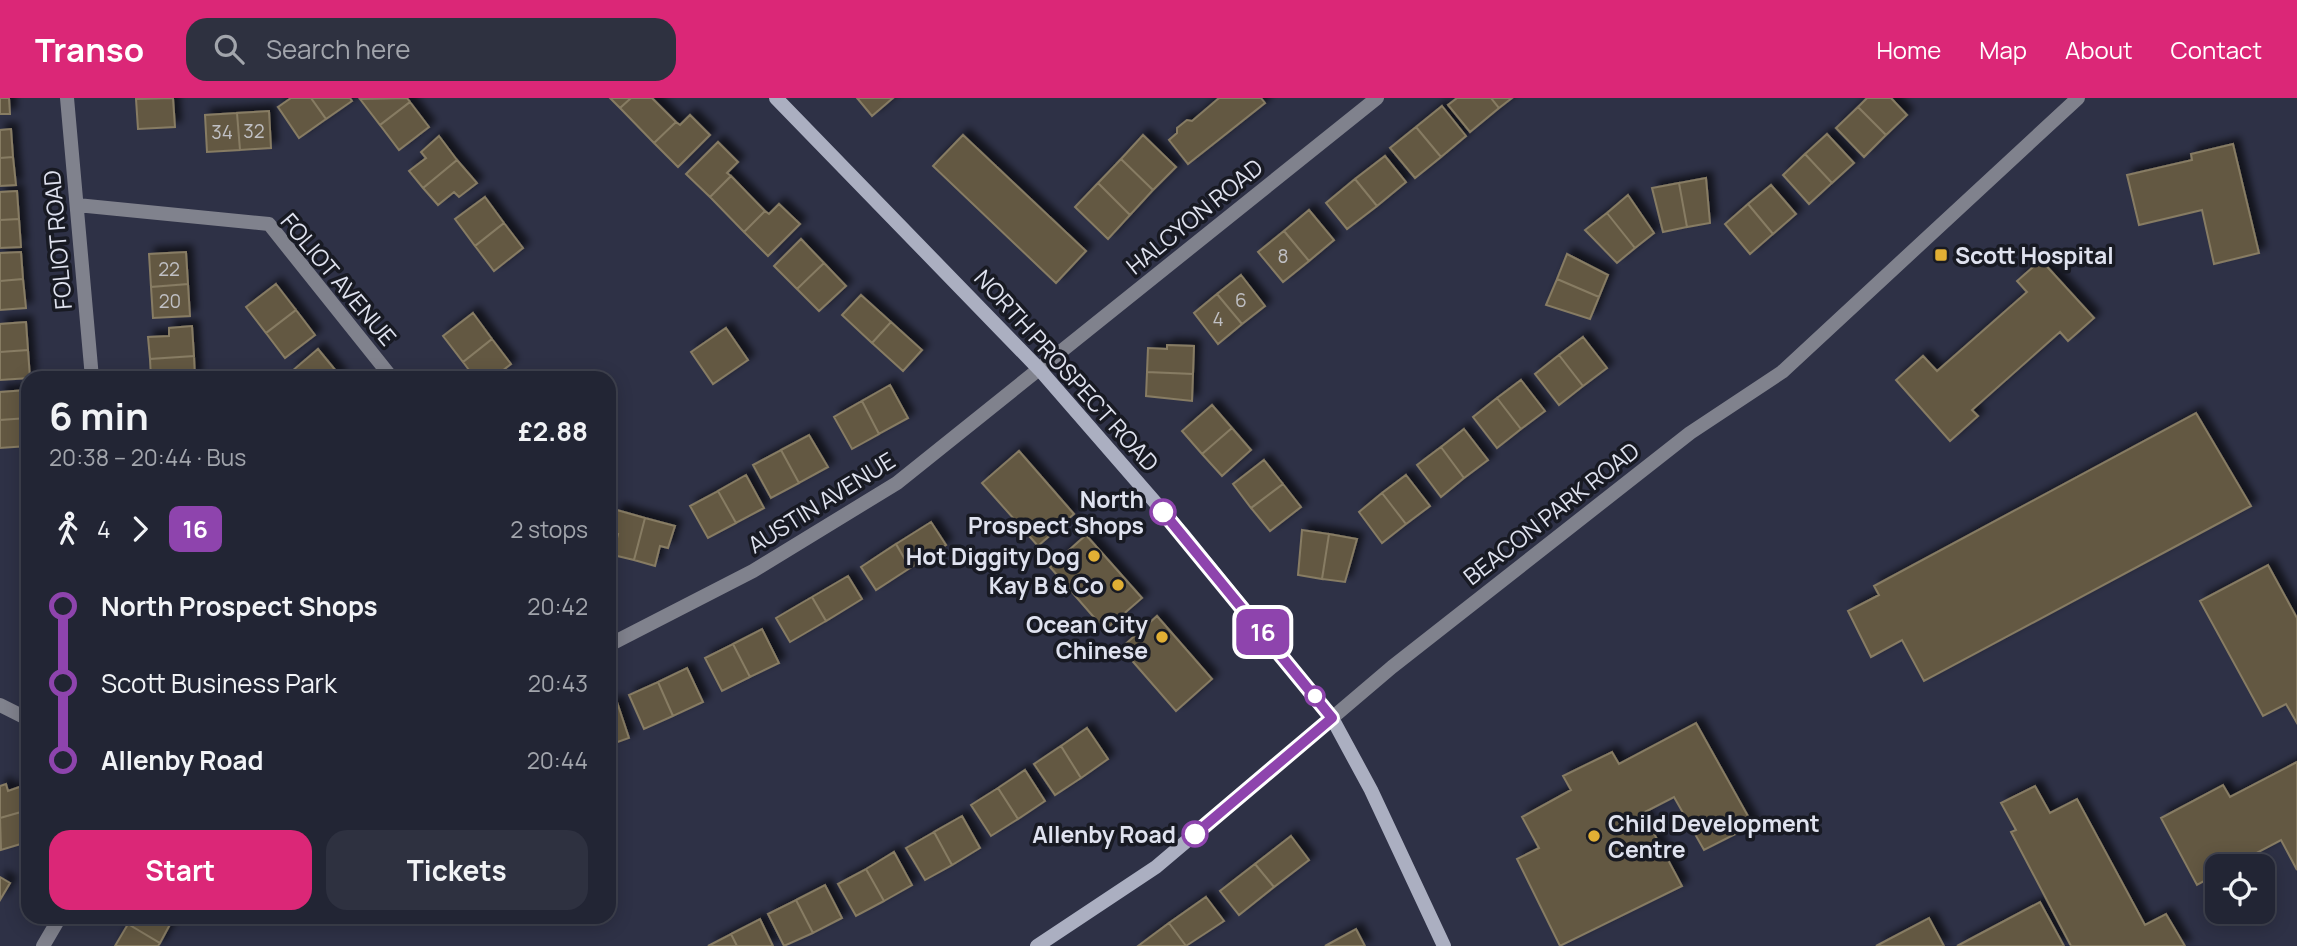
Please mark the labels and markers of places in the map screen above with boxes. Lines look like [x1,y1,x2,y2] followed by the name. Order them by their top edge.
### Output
[1955,239,2114,271] place label: Scott Hospital
[1933,247,1949,263] marker: Scott Hospital
[968,483,1144,541] place label: North Prospect Shops
[1150,499,1176,525] marker: North Prospect Shops
[906,540,1080,572] place label: Hot Diggity Dog
[1086,548,1102,564] marker: Hot Diggity Dog
[989,569,1104,601] place label: Kay B & Co
[1110,577,1126,593] marker: Kay B & Co
[1026,608,1148,666] place label: Ocean City Chinese
[1154,629,1170,645] marker: Ocean City Chinese
[1305,686,1325,706] unlabelled marker
[1608,807,1820,865] place label: Child Development Centre
[1032,818,1176,850] place label: Allenby Road
[1182,821,1208,847] marker: Allenby Road
[1586,828,1602,844] marker: Child Development Centre

